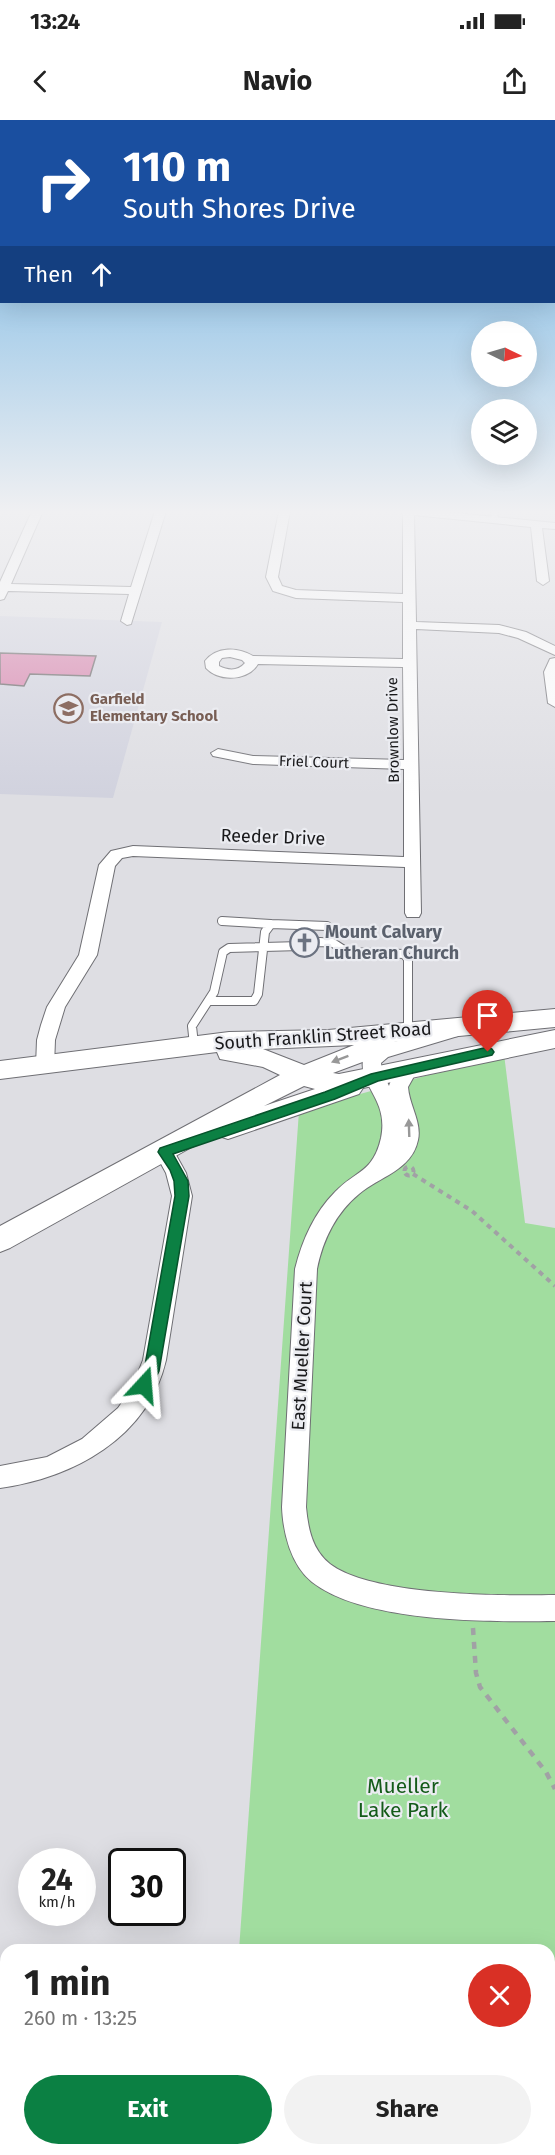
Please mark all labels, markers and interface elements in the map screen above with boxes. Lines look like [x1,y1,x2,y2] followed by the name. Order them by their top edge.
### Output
[30,8,80,35] text: 13:24
[24,65,57,98] icon: back
[243,65,312,97] text: Navio
[498,65,531,98] icon: share
[123,142,231,192] text: 110 m
[24,144,102,222] icon: right
[123,193,356,225] text: South Shores Drive
[85,258,118,291] icon: ahead
[24,261,73,288] text: Then
[471,321,537,387] north arrow
[471,321,537,465] map controls
[471,399,537,465] button: layers
[383,677,403,783] street label: Brownlow Drive
[90,690,218,725] place label: Garfield Elementary School
[53,692,85,724] school or university icon: Garfield Elementary School
[279,752,350,772] street label: Friel Court
[220,824,326,850] street label: Reeder Drive
[325,921,459,964] place label: Mount Calvary Lutheran Church
[288,926,320,958] church icon: Mount Calvary Lutheran Church
[462,990,513,1052] pin
[471,999,504,1032] icon: arrive
[214,1017,432,1055] street label: South Franklin Street Road
[331,1055,349,1065] one-way arrow
[404,1119,413,1138] one-way arrow
[287,1280,317,1431] street label: East Mueller Court
[112,1353,176,1417] position arrow
[358,1773,449,1823] park label: Mueller Lake Park
[108,1848,186,1926] speed limit sign: 30
[41,1862,73,1898] text: 24
[38,1893,76,1911] text: km/h
[24,1961,111,2005] text: 1 min
[468,1964,531,2027] button: close
[24,2006,137,2030] text: 260 m · 13:25
[24,2075,272,2144] button: Exit
[284,2075,531,2144] button: Share

